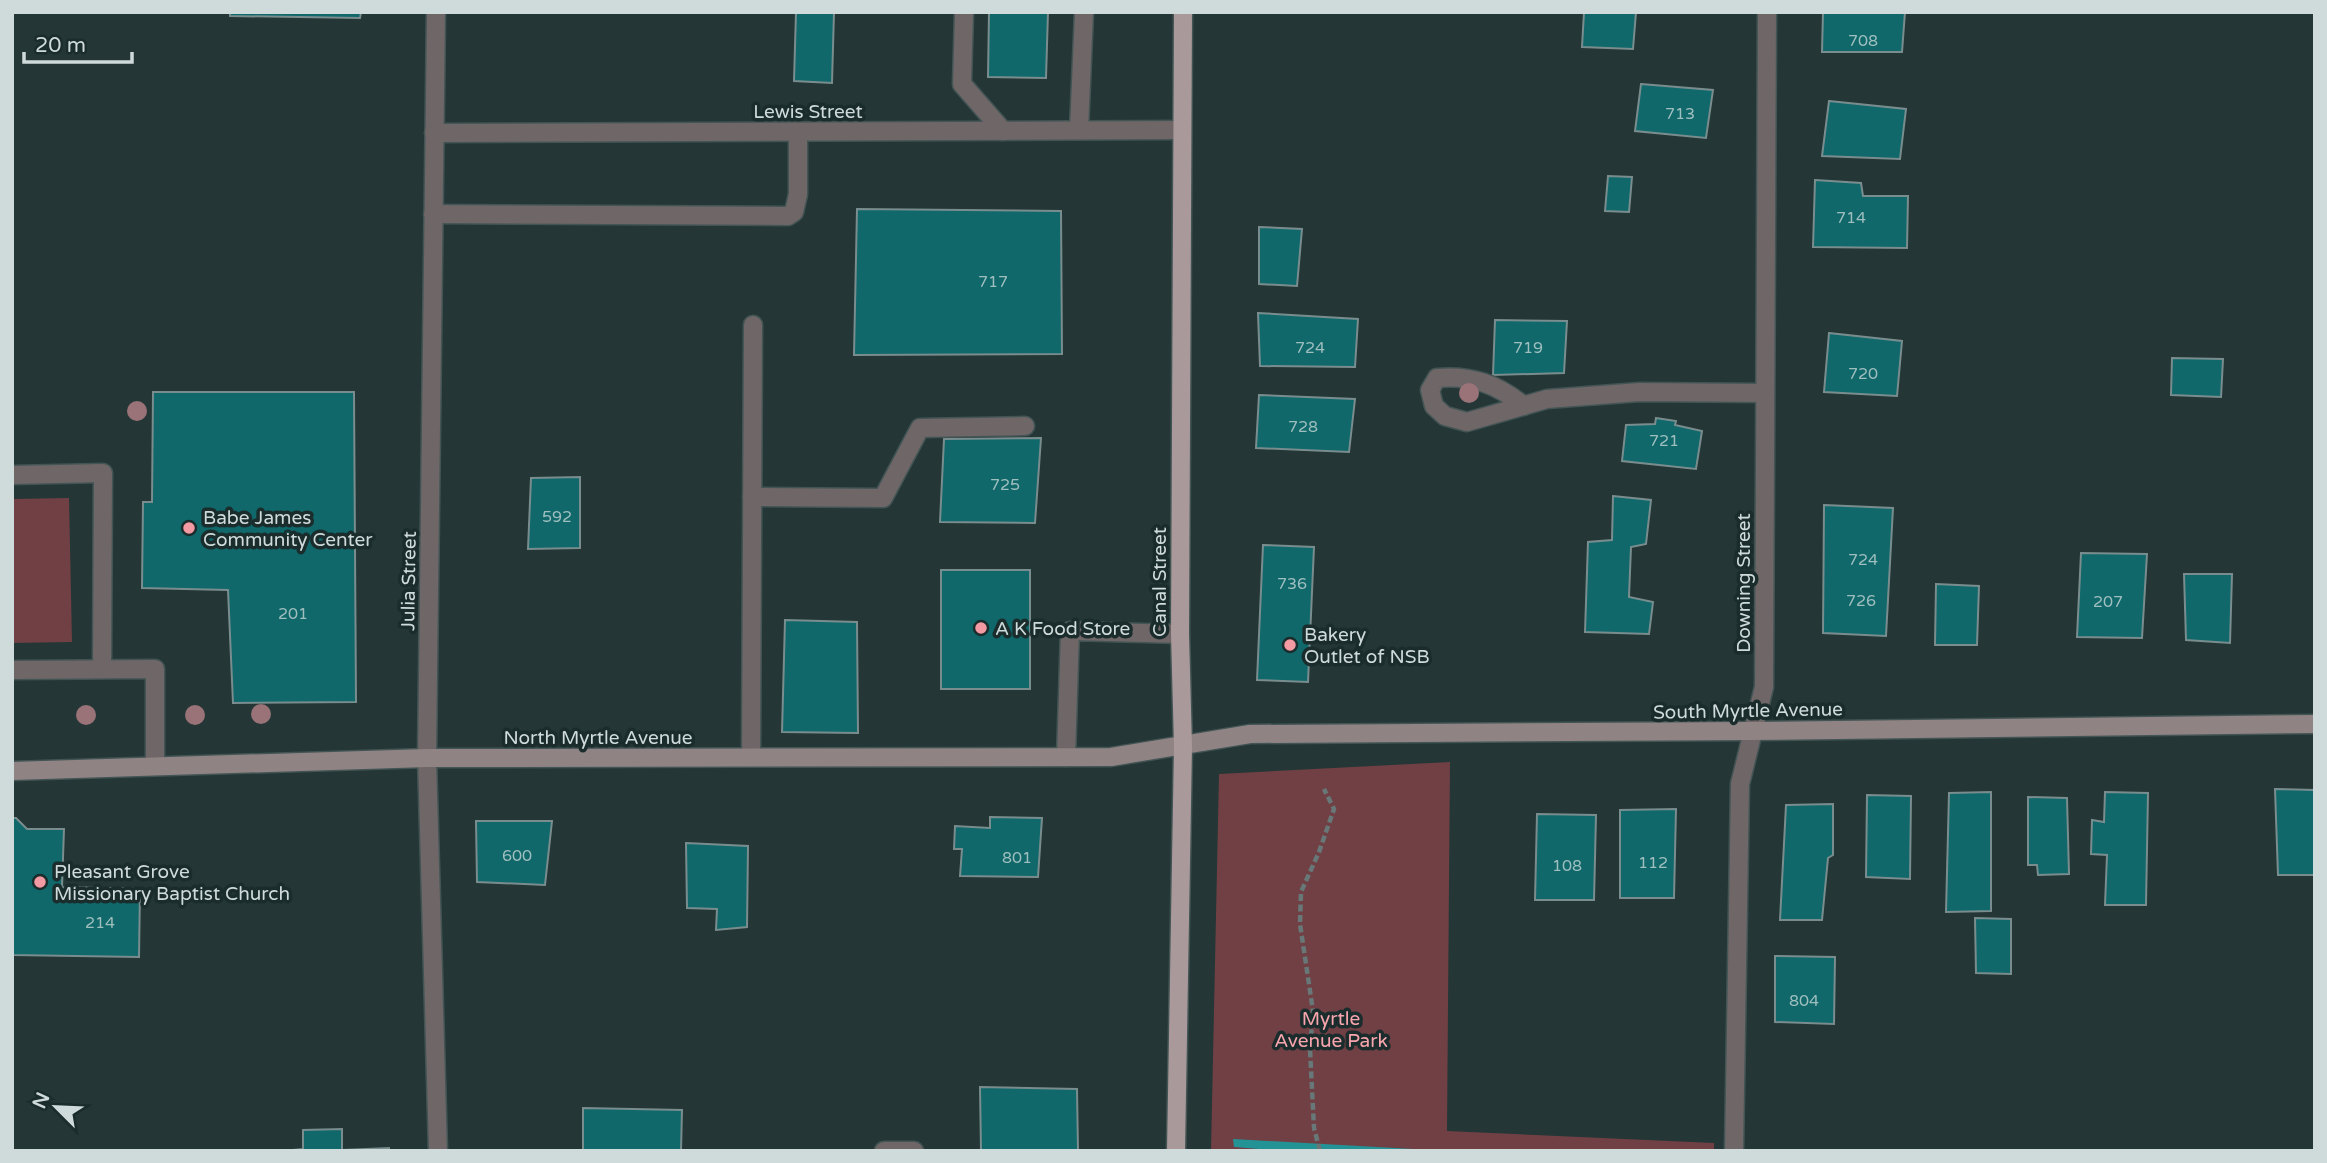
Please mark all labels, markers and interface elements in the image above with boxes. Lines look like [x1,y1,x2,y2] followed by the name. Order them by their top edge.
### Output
[24,21,133,65] scale bar
[1848,31,1878,51] house number: 708
[35,33,86,58] text: 20 m
[753,101,863,123] street label: Lewis Street
[1665,104,1695,124] house number: 713
[1836,208,1866,228] house number: 714
[978,272,1008,292] house number: 717
[1295,338,1325,358] house number: 724
[1513,338,1543,358] house number: 719
[1848,364,1878,384] house number: 720
[1288,417,1318,437] house number: 728
[1649,431,1679,451] house number: 721
[990,475,1020,495] house number: 725
[203,507,373,551] place label: Babe James Community Center
[542,507,572,527] house number: 592
[1733,513,1755,653] street label: Downing Street
[181,520,197,536] marker: Babe James Community Center
[1149,527,1171,637] street label: Canal Street
[397,531,421,631] street label: Julia Street
[1848,550,1878,570] house number: 724
[1277,574,1307,594] house number: 736
[1846,591,1876,611] house number: 726
[2093,592,2123,612] house number: 207
[278,604,308,624] house number: 201
[995,618,1130,640] place label: A K Food Store
[973,620,989,636] marker: A K Food Store
[1304,624,1430,668] place label: Bakery Outlet of NSB
[1282,637,1298,653] marker: Bakery Outlet of NSB
[1653,698,1843,724] street label: South Myrtle Avenue
[504,727,692,749] street label: North Myrtle Avenue
[502,846,532,866] house number: 600
[1002,848,1032,868] house number: 801
[1638,853,1668,873] house number: 112
[1552,856,1582,876] house number: 108
[54,861,290,905] place label: Pleasant Grove Missionary Baptist Church
[32,874,48,890] marker: Pleasant Grove Missionary Baptist Church
[85,913,115,933] house number: 214
[1789,991,1819,1011] house number: 804
[1274,1008,1388,1052] park label: Myrtle Avenue Park
[21,1072,91,1142] north arrow
[28,1089,55,1112] text: N

